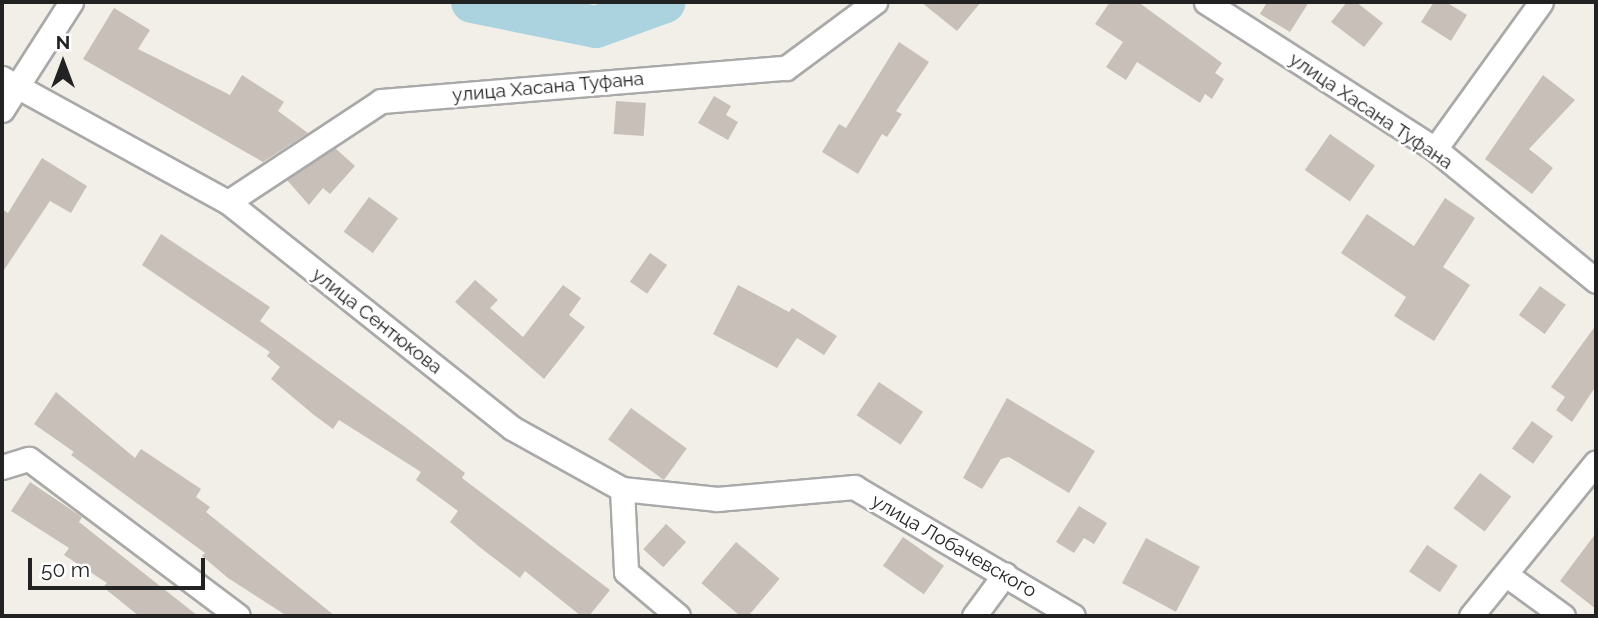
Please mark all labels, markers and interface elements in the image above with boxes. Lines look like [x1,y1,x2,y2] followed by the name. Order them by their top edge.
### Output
[28,28,98,98] north arrow
[56,31,70,53] text: N
[1285,48,1457,174] street label: улица Хасана Туфана
[451,67,645,107] street label: улица Хасана Туфана
[307,263,447,379] street label: улица Сентюкова
[867,489,1041,603] street label: улица Лобачевского
[32,544,208,588] scale bar
[41,557,90,582] text: 50 m

